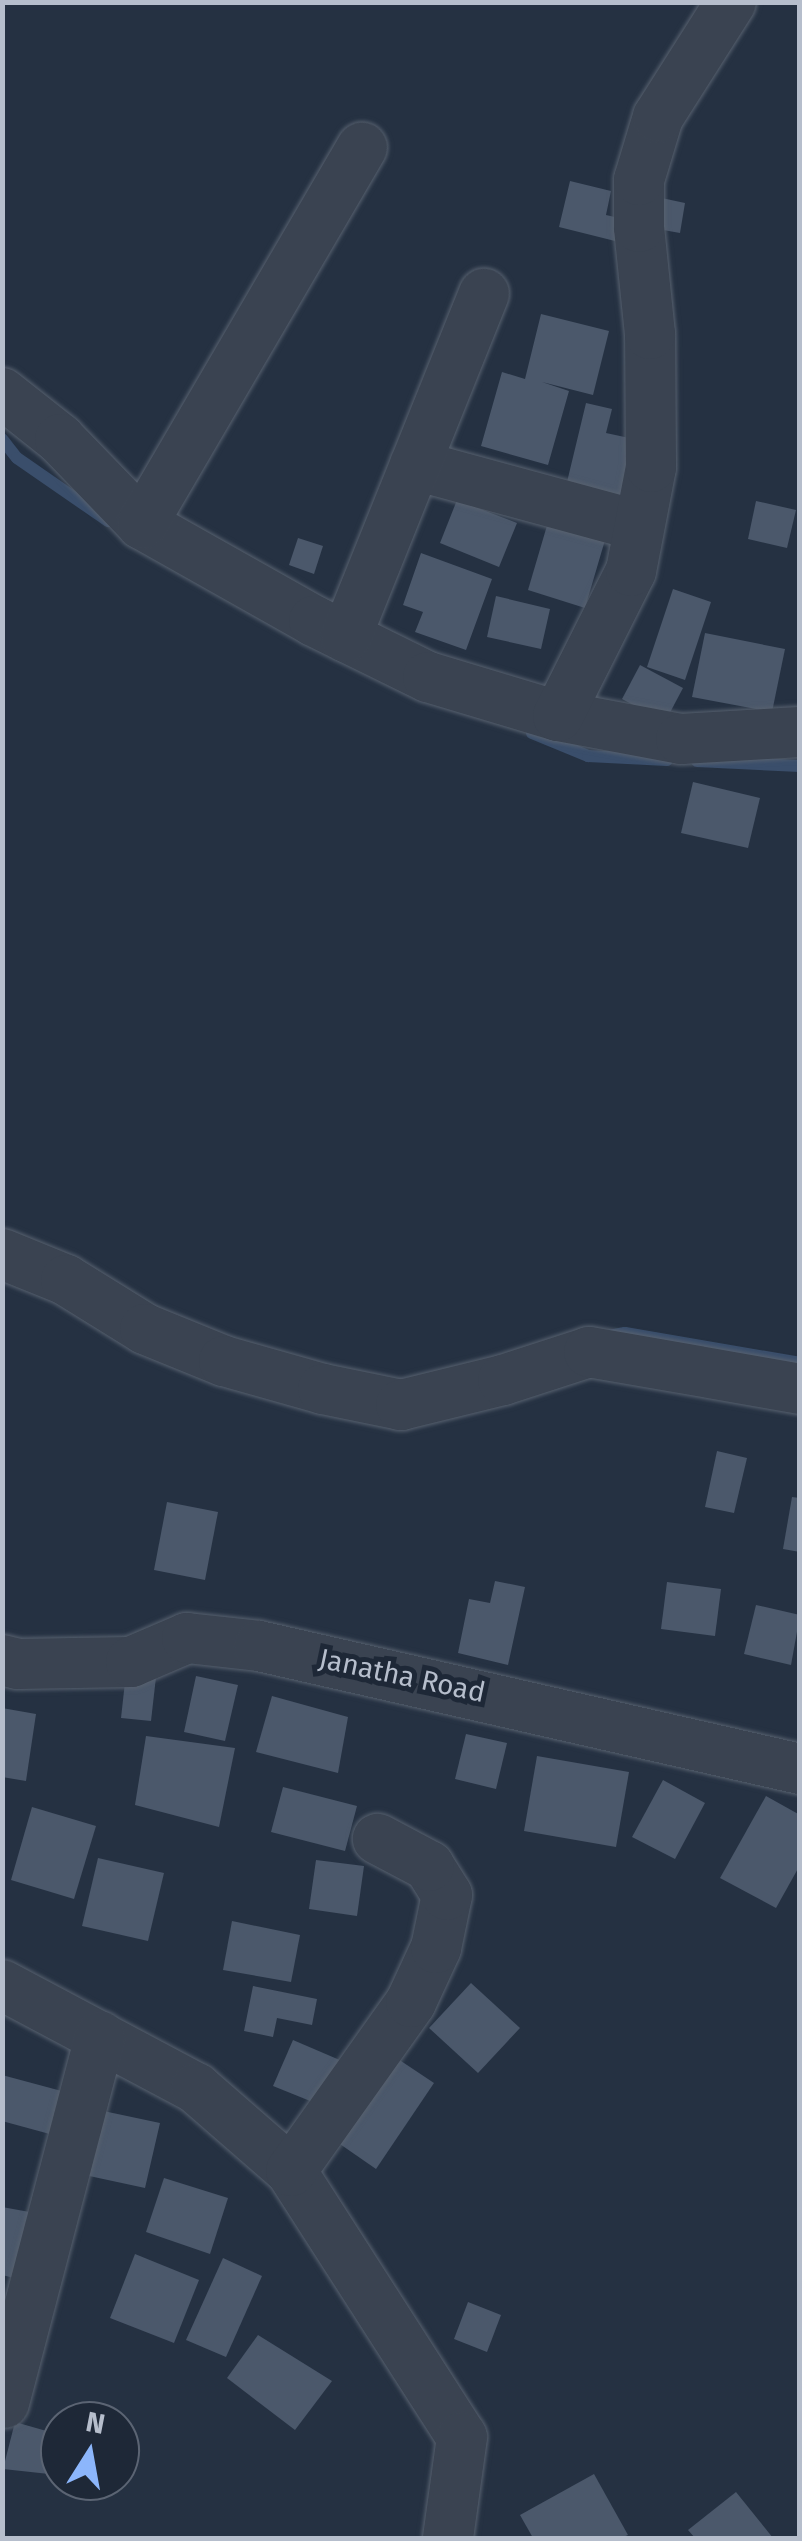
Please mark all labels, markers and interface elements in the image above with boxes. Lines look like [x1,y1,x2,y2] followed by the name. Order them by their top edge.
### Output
[316,1642,488,1710] street label: Janatha Road
[40,2401,140,2501] north arrow
[83,2405,108,2441] text: N

